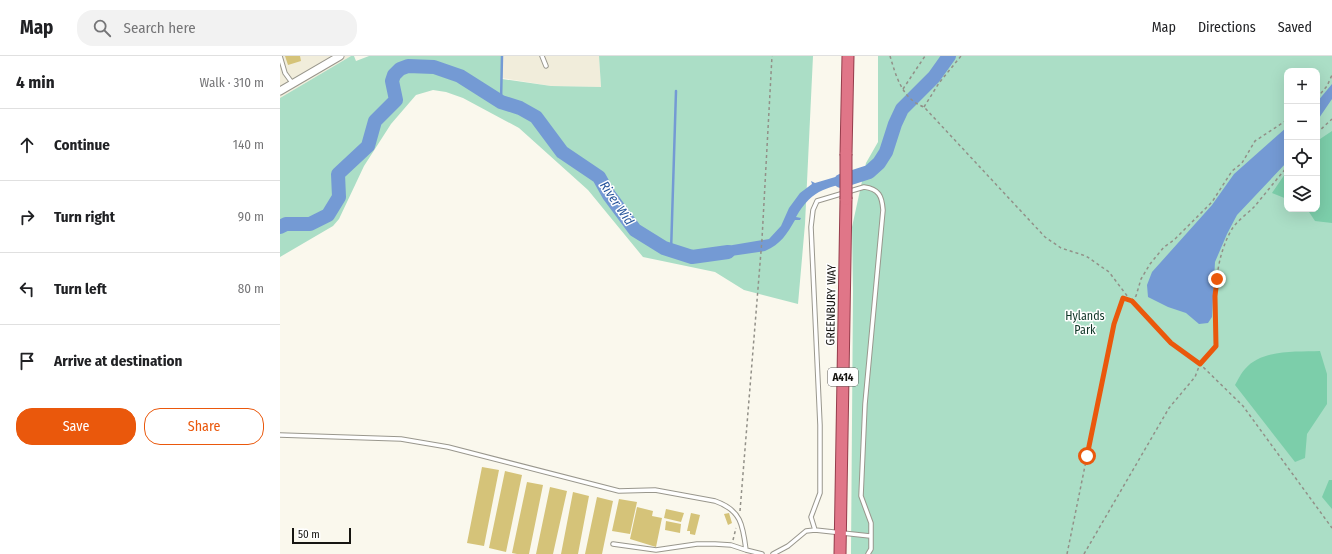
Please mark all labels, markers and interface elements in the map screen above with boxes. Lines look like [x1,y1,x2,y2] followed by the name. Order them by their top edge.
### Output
[77,10,357,46] search box
[20,16,53,39] text: Map
[91,17,113,39] icon: search
[123,19,196,37] text: Search here
[1152,19,1176,36] text: Map
[1198,19,1256,36] text: Directions
[1278,19,1312,36] text: Saved
[1284,68,1320,212] map controls
[1284,68,1320,104] button: +
[16,72,55,93] text: 4 min
[200,75,264,90] text: Walk · 310 m
[1284,104,1320,140] button: −
[16,134,38,156] icon: ahead
[54,136,110,154] text: Continue
[233,137,264,152] text: 140 m
[1284,140,1320,176] button: locate
[1284,176,1320,212] button: layers
[597,178,637,228] water label: River Wid
[16,206,38,228] icon: right
[54,208,115,226] text: Turn right
[238,209,264,224] text: 90 m
[823,264,839,346] street label: GREENBURY WAY
[1208,270,1226,288] route end
[16,278,38,300] icon: left
[54,280,107,298] text: Turn left
[238,281,264,296] text: 80 m
[1065,309,1105,337] park label: Hylands Park
[16,350,38,372] icon: arrive
[54,352,182,370] text: Arrive at destination
[828,368,858,386] road number: A414
[16,408,136,445] button: Save
[144,408,264,445] button: Share
[1078,447,1096,465] route start
[292,526,351,545] scale bar
[298,528,320,541] text: 50 m

